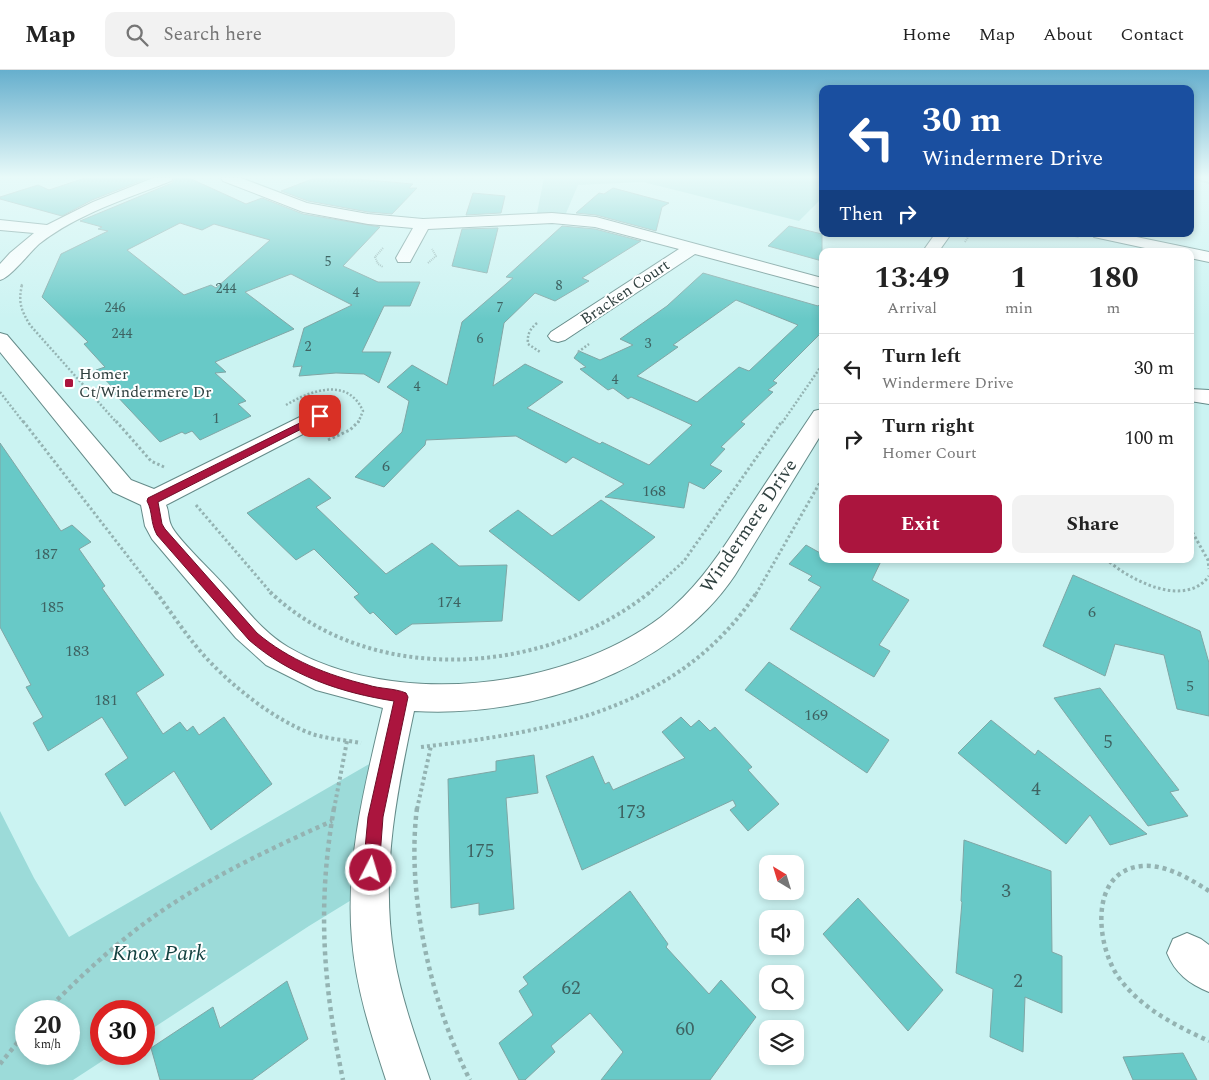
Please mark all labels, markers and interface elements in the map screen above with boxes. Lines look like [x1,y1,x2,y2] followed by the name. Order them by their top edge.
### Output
[105,12,455,57] search box
[25,17,75,53] text: Map
[163,20,262,49] text: Search here
[123,21,151,49] icon: search
[902,21,951,48] text: Home
[979,21,1015,48] text: Map
[1043,21,1093,48] text: About
[1121,21,1184,48] text: Contact
[922,94,1002,147] text: 30 m
[839,105,904,170] icon: left
[922,142,1103,175] text: Windermere Drive
[839,200,883,229] text: Then
[893,200,921,228] icon: right
[325,251,332,272] house number: 5
[575,253,675,331] street label: Bracken Court
[874,255,950,301] text: 13:49
[1010,255,1027,301] text: 1
[1088,255,1139,301] text: 180
[556,275,563,296] house number: 8
[216,278,237,299] house number: 244
[353,282,360,303] house number: 4
[887,296,937,320] text: Arrival
[1005,296,1033,320] text: min
[1107,296,1120,320] text: m
[105,297,126,318] house number: 246
[497,297,504,318] house number: 7
[112,323,133,344] house number: 244
[477,328,484,349] house number: 6
[645,333,652,354] house number: 3
[305,336,312,357] house number: 2
[882,342,961,371] text: Turn left
[1134,354,1174,383] text: 30 m
[839,355,867,383] icon: left
[79,362,212,404] place label: Homer Ct/Windermere Dr
[612,369,619,390] house number: 4
[882,371,1014,395] text: Windermere Drive
[414,376,421,397] house number: 4
[63,377,75,389] marker: Homer Ct/Windermere Dr
[299,395,341,437] pin
[306,402,334,430] icon: arrive
[212,406,220,430] house number: 1
[882,412,975,441] text: Turn right
[1124,424,1174,453] text: 100 m
[839,425,867,453] icon: right
[882,441,977,465] text: Homer Court
[693,453,805,599] street label: Windermere Drive
[382,454,390,478] house number: 6
[642,479,666,503] house number: 168
[839,495,1002,553] button: Exit
[1012,495,1174,553] button: Share
[34,542,58,566] house number: 187
[437,590,461,614] house number: 174
[40,595,64,619] house number: 185
[1088,600,1096,624] house number: 6
[65,639,89,663] house number: 183
[1186,674,1194,698] house number: 5
[94,688,118,712] house number: 181
[804,703,828,727] house number: 169
[1103,728,1113,757] house number: 5
[1031,775,1041,804] house number: 4
[617,798,646,827] house number: 173
[466,837,494,866] house number: 175
[344,843,396,895] position arrow
[759,855,804,900] north arrow
[759,855,804,1065] map controls
[1001,877,1011,906] house number: 3
[759,910,804,955] button: sound
[112,937,206,970] park label: Knox Park
[759,965,804,1010] button: search
[1013,967,1023,996] house number: 2
[561,974,581,1003] house number: 62
[90,1000,155,1065] speed limit sign: 30
[33,1007,62,1045] text: 20
[675,1015,695,1044] house number: 60
[759,1020,804,1065] button: layers
[34,1035,61,1054] text: km/h

